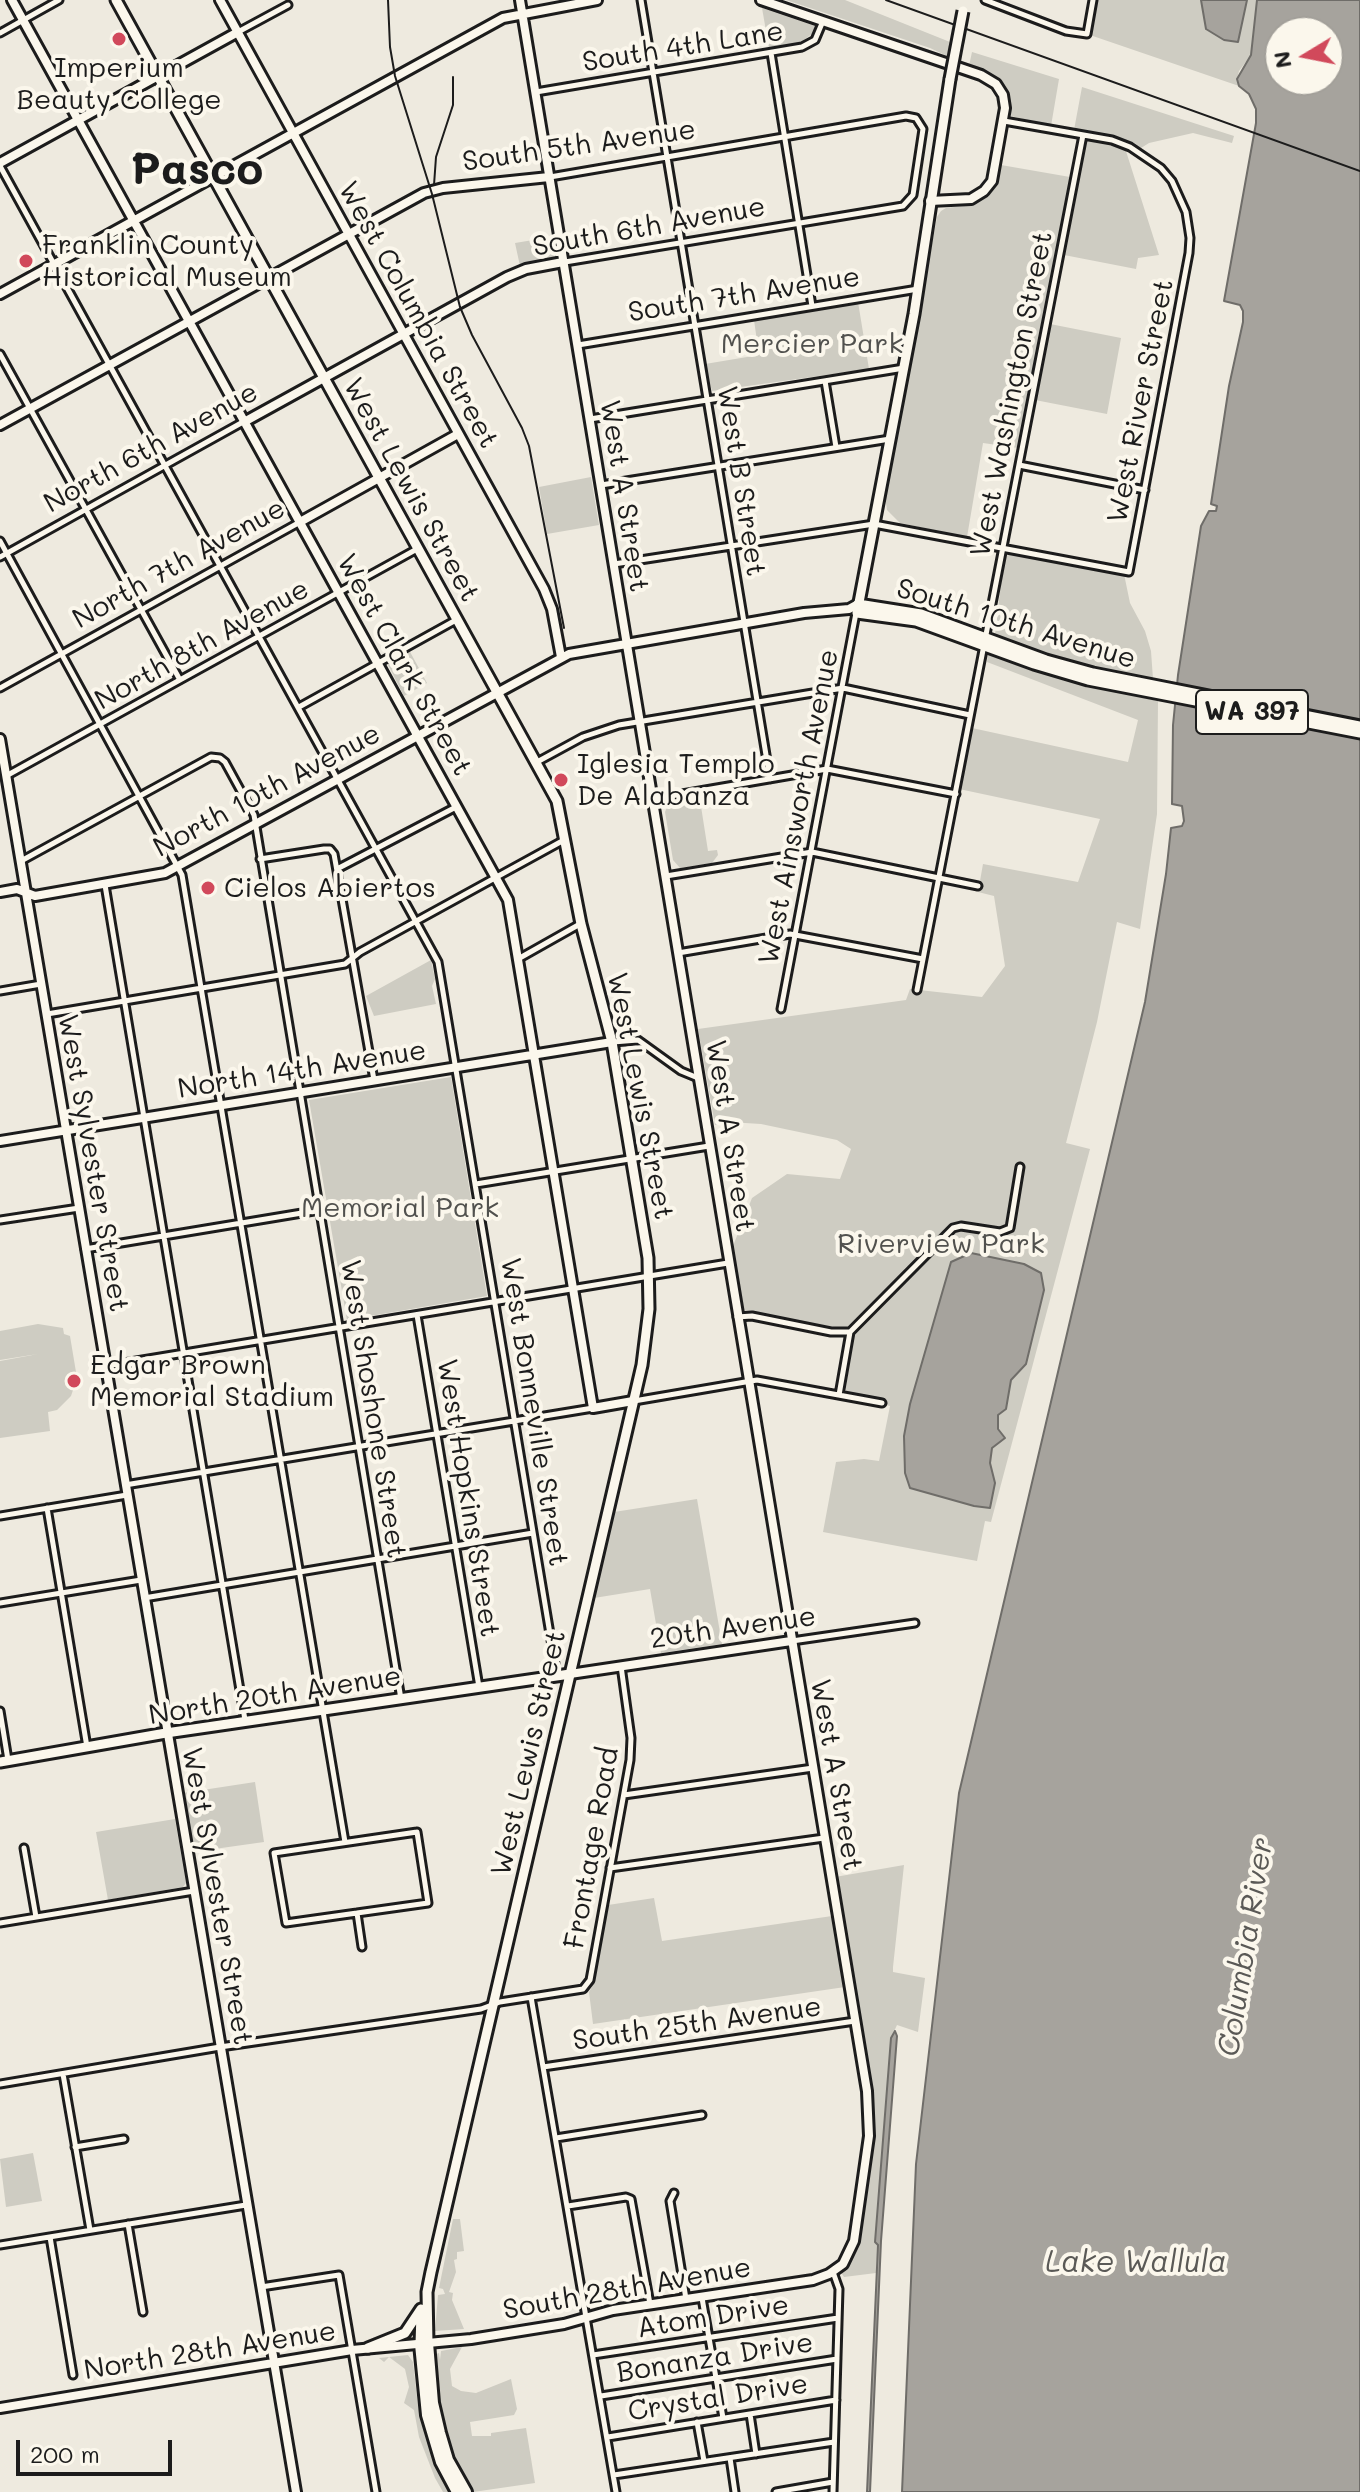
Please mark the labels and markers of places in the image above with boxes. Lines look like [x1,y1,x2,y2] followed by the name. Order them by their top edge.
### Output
[110,30,128,48] marker: Imperium Beauty College
[17,51,221,117] place label: Imperium Beauty College
[42,228,292,294] place label: Franklin County Historical Museum
[17,252,35,270] marker: Franklin County Historical Museum
[577,747,775,813] place label: Iglesia Templo De Alabanza
[552,771,570,789] marker: Iglesia Templo De Alabanza
[224,871,436,905] place label: Cielos Abiertos
[199,879,217,897] marker: Cielos Abiertos
[90,1348,334,1414] place label: Edgar Brown Memorial Stadium
[65,1372,83,1390] marker: Edgar Brown Memorial Stadium

